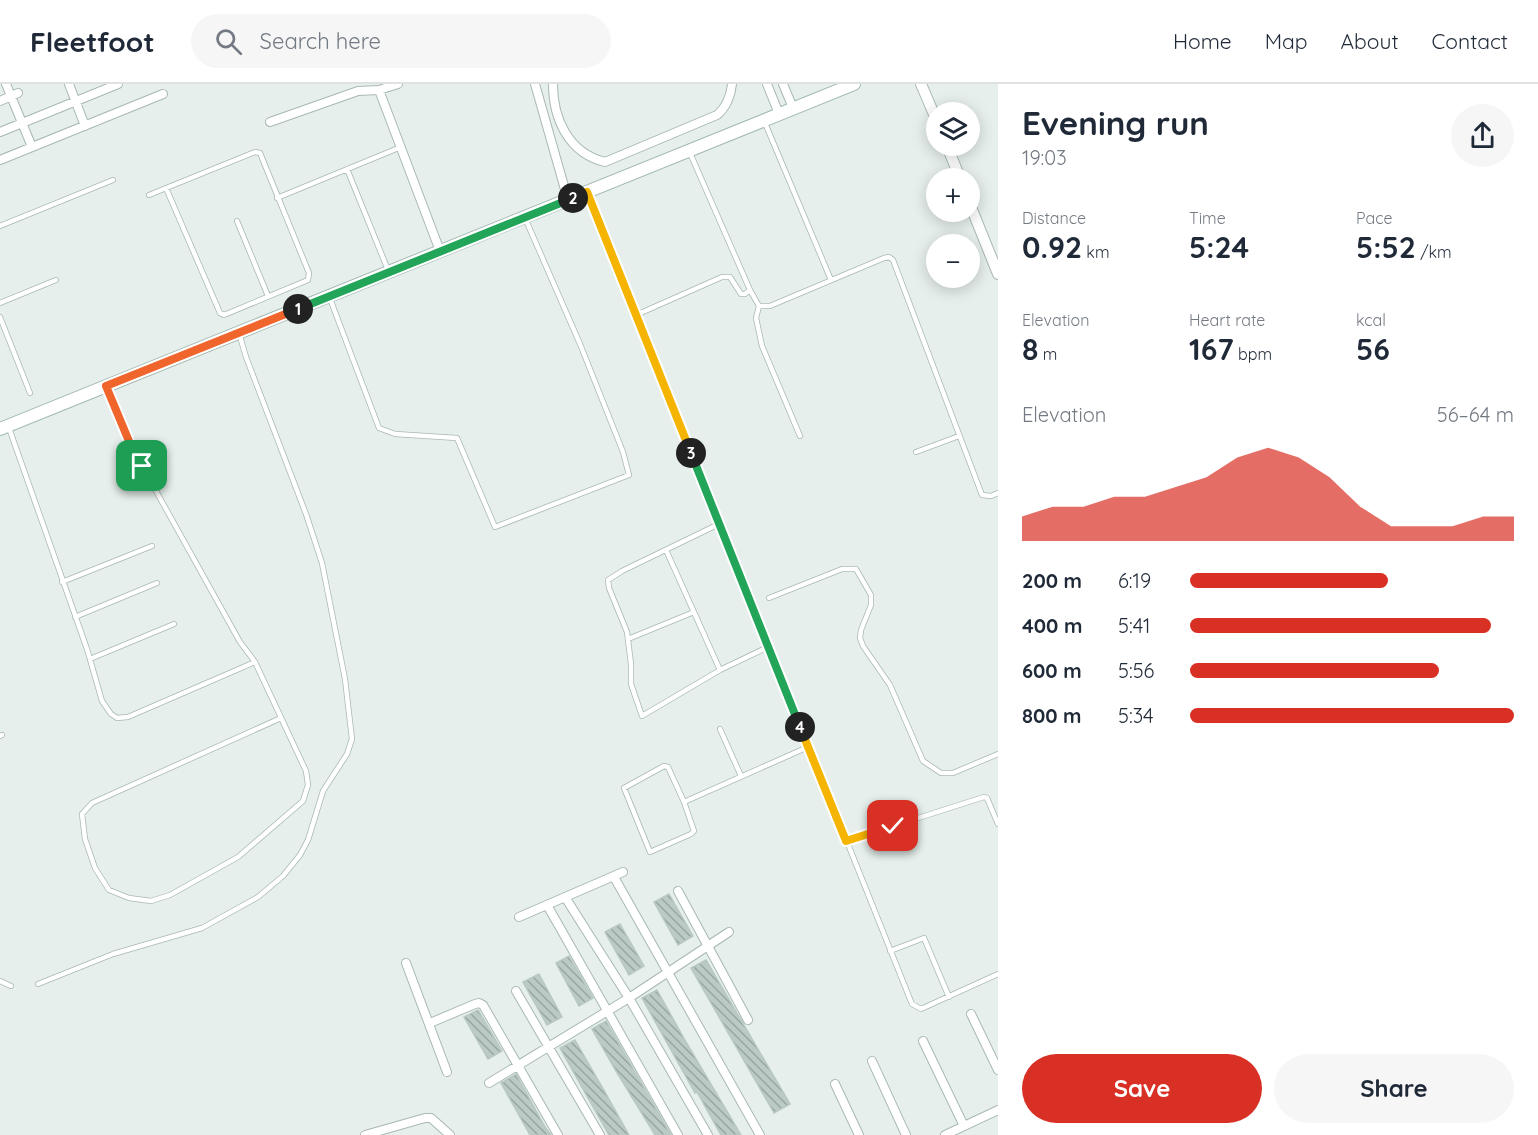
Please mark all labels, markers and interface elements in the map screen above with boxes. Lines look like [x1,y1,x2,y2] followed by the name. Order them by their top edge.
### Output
[191,14,611,68] search box
[30,24,155,59] text: Fleetfoot
[212,25,245,58] icon: search
[260,27,381,55] text: Search here
[1173,28,1232,54] text: Home
[1265,28,1308,54] text: Map
[1341,28,1399,54] text: About
[1432,28,1508,54] text: Contact
[926,102,980,288] map controls
[926,102,980,156] button: layers
[1022,102,1209,143] text: Evening run
[1451,104,1514,167] button: share
[1022,145,1067,170] text: 19:03
[926,168,980,222] button: +
[558,183,588,213] pin: 2
[568,188,578,208] text: 2
[1022,208,1086,228] text: Distance
[1189,208,1226,228] text: Time
[1356,208,1392,228] text: Pace
[1022,228,1082,266] text: 0.92
[1189,228,1249,266] text: 5:24
[1356,228,1416,266] text: 5:52
[926,234,980,288] button: −
[1082,242,1110,262] text: km
[1416,242,1452,262] text: /km
[283,294,313,324] pin: 1
[295,299,301,319] text: 1
[1022,310,1089,330] text: Elevation
[1189,310,1265,330] text: Heart rate
[1356,310,1386,330] text: kcal
[1022,330,1038,368] text: 8
[1189,330,1234,368] text: 167
[1356,330,1390,368] text: 56
[1038,344,1057,364] text: m
[1234,344,1272,364] text: bpm
[1022,402,1106,427] text: Elevation
[1437,402,1514,427] text: 56–64 m
[676,438,706,468] pin: 3
[116,440,167,491] pin
[687,443,695,463] text: 3
[125,449,158,482] icon: arrive
[1022,568,1082,593] text: 200 m
[1118,568,1151,593] text: 6:19
[1022,613,1082,638] text: 400 m
[1118,613,1150,638] text: 5:41
[1022,658,1082,683] text: 600 m
[1118,658,1154,683] text: 5:56
[1022,703,1082,728] text: 800 m
[1118,703,1154,728] text: 5:34
[785,712,815,742] pin: 4
[795,717,805,737] text: 4
[867,800,918,851] pin
[876,809,909,842] icon: check
[1022,1054,1262,1123] button: Save
[1274,1054,1514,1123] button: Share

